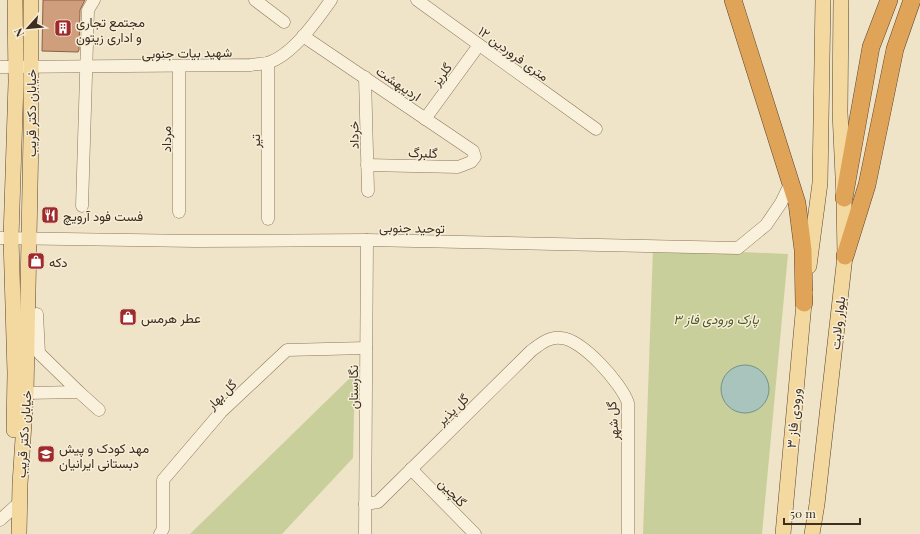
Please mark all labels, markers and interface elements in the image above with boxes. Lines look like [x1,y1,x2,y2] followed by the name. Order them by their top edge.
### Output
[8,8,48,48] north arrow
[76,13,145,46] place label: مجتمع تجاری و اداری زیتون
[53,18,73,38] building icon: مجتمع تجاری و اداری زیتون
[475,22,553,85] street label: ۱۲ متری فروردین
[10,26,27,40] text: N
[142,43,232,62] street label: شهید بیات جنوبی
[426,59,456,90] street label: گلریز
[373,62,425,105] street label: اردیبهشت
[22,69,40,157] street label: خیابان دکتر قریب
[344,120,363,149] street label: خرداد
[157,126,175,152] street label: مرداد
[246,134,264,149] street label: تیر
[408,143,438,162] street label: گلبرگ
[40,205,60,225] restaurant icon: فست فود آرویچ
[63,207,143,226] place label: فست فود آرویچ
[379,218,445,237] street label: توحید جنوبی
[26,251,46,271] shop icon: دکه
[49,253,68,270] place label: دکه
[826,295,849,351] street label: بلوار ولایت
[118,307,138,327] shop icon: عطر هرمس
[141,309,201,327] place label: عطر هرمس
[673,310,760,329] park label: پارک ورودی فاز ۳
[344,364,362,409] street label: نگارستان
[202,375,241,414] street label: گل بهار
[782,387,805,449] street label: ورودی فاز ۳
[11,389,36,479] street label: خیابان دکتر قریب
[432,389,473,431] street label: گل پذیر
[602,400,623,442] street label: گل شهر
[59,439,149,472] place label: مهد کودک و پیش دبستانی ایرانیان
[36,444,56,464] school or university icon: مهد کودک و پیش دبستانی ایرانیان
[434,474,471,511] street label: گلچین
[784,500,860,526] scale bar
[790,505,816,521] text: 50 m

